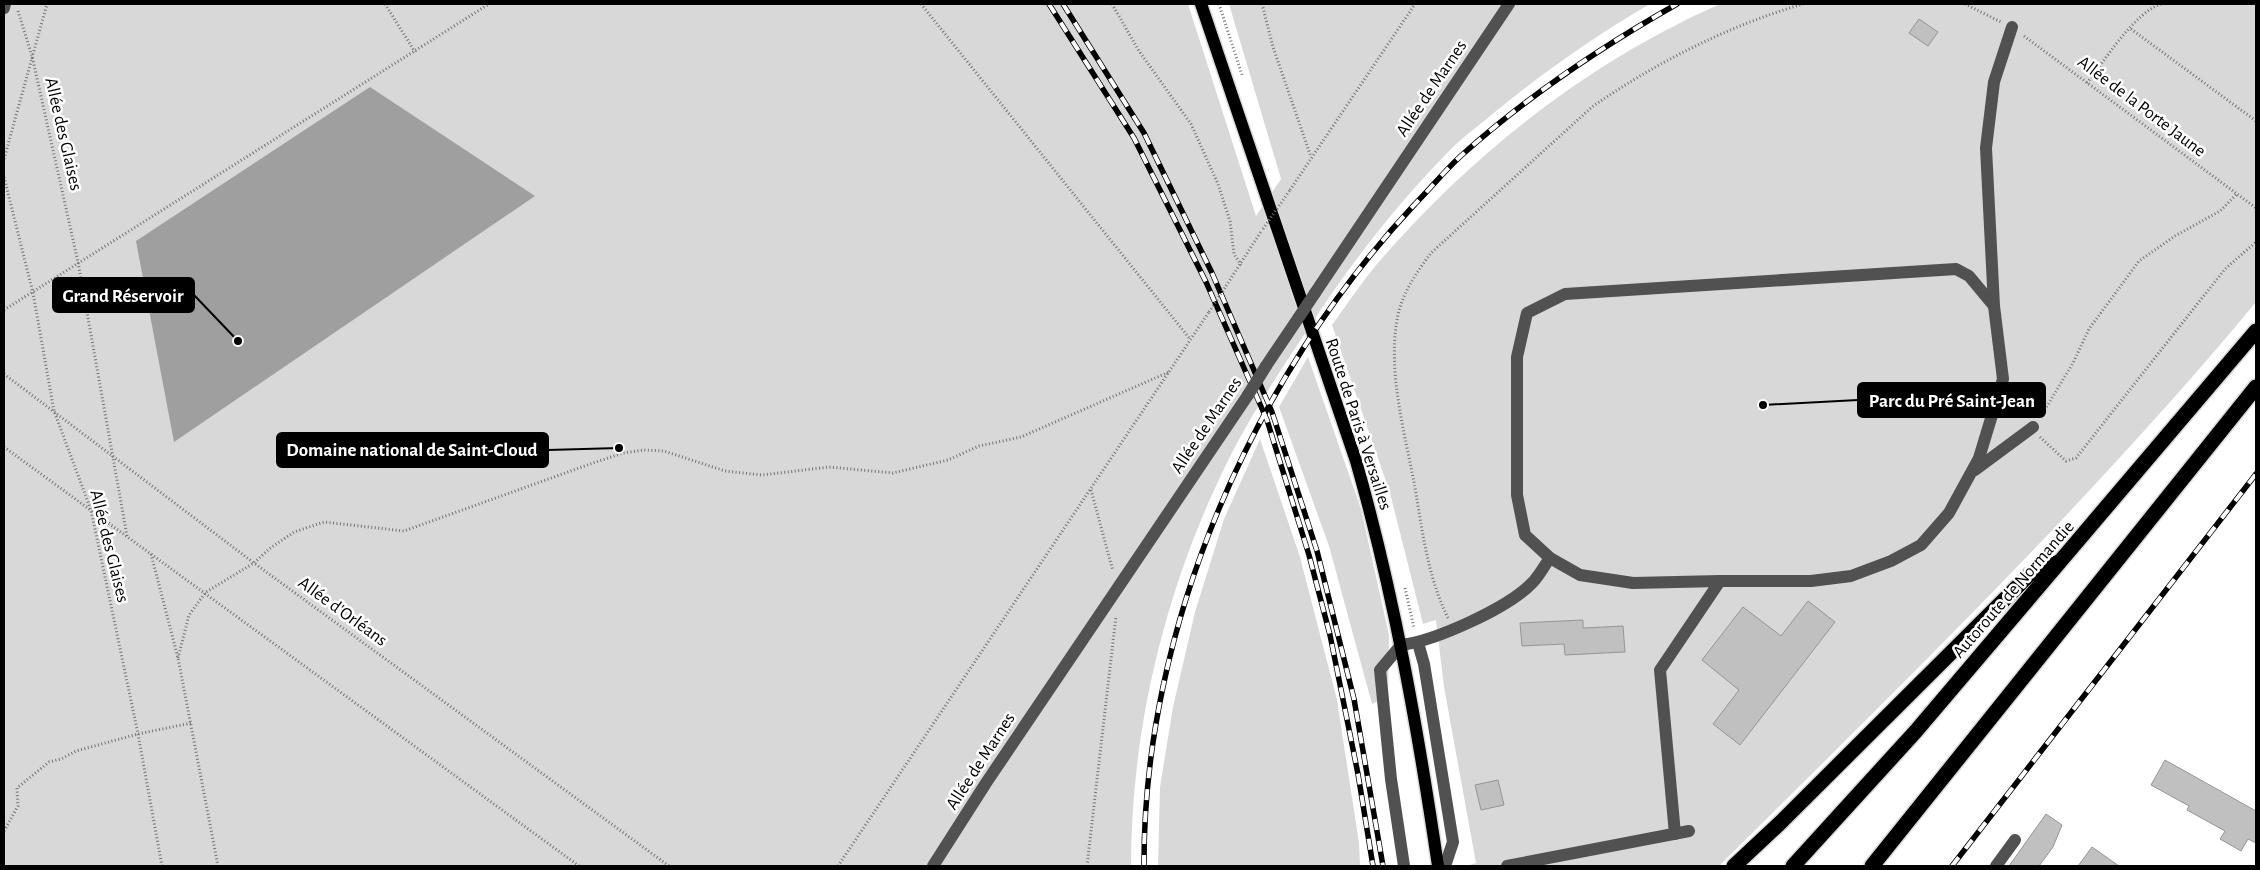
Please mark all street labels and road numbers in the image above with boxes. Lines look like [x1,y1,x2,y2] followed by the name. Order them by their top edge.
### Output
[1393,37,1471,140] street label: Allée de Marnes
[2074,53,2209,161] street label: Allée de la Porte Jaune
[41,76,85,193] street label: Allée des Glaises
[1322,336,1394,512] street label: Route de Paris à Versailles
[1168,374,1246,477] street label: Allée de Marnes
[86,488,132,604] street label: Allée des Glaises
[1950,518,2078,662] street label: Autoroute de Normandie
[295,574,390,650] street label: Allée d'Orléans
[943,710,1019,813] street label: Allée de Marnes

